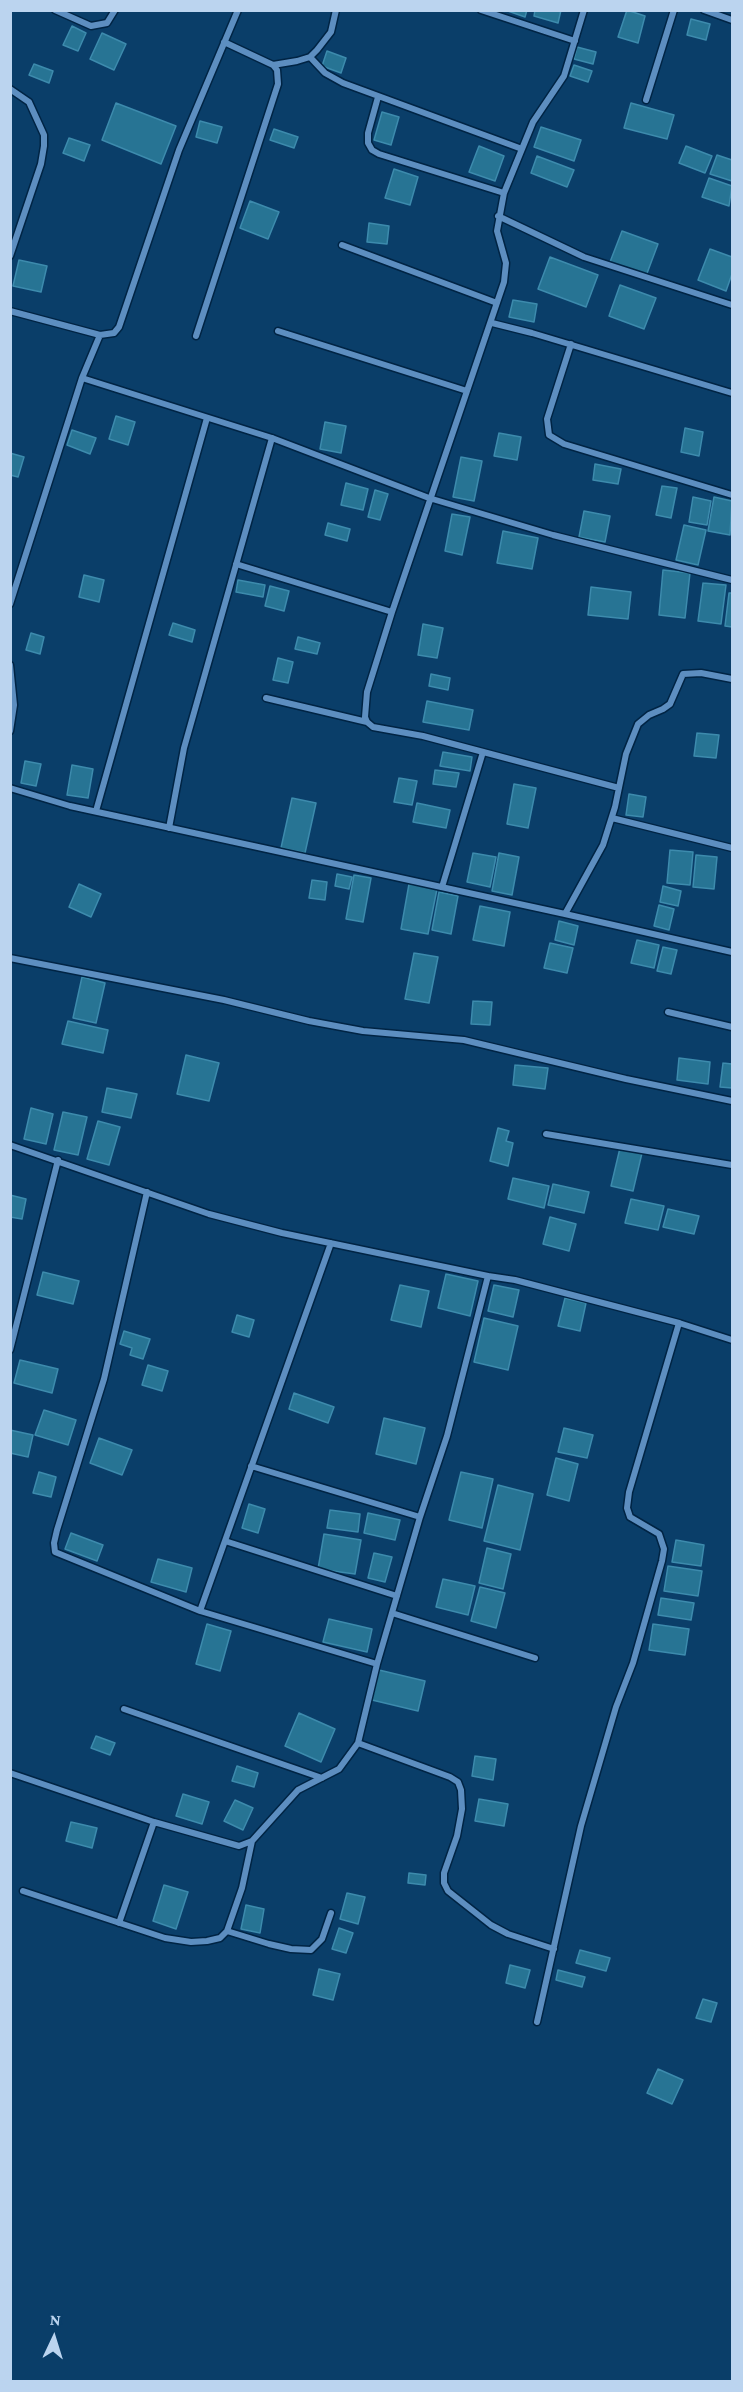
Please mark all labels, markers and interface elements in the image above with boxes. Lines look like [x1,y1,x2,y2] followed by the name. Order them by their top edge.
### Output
[24,2308,84,2368] north arrow
[49,2311,61,2328] text: N

